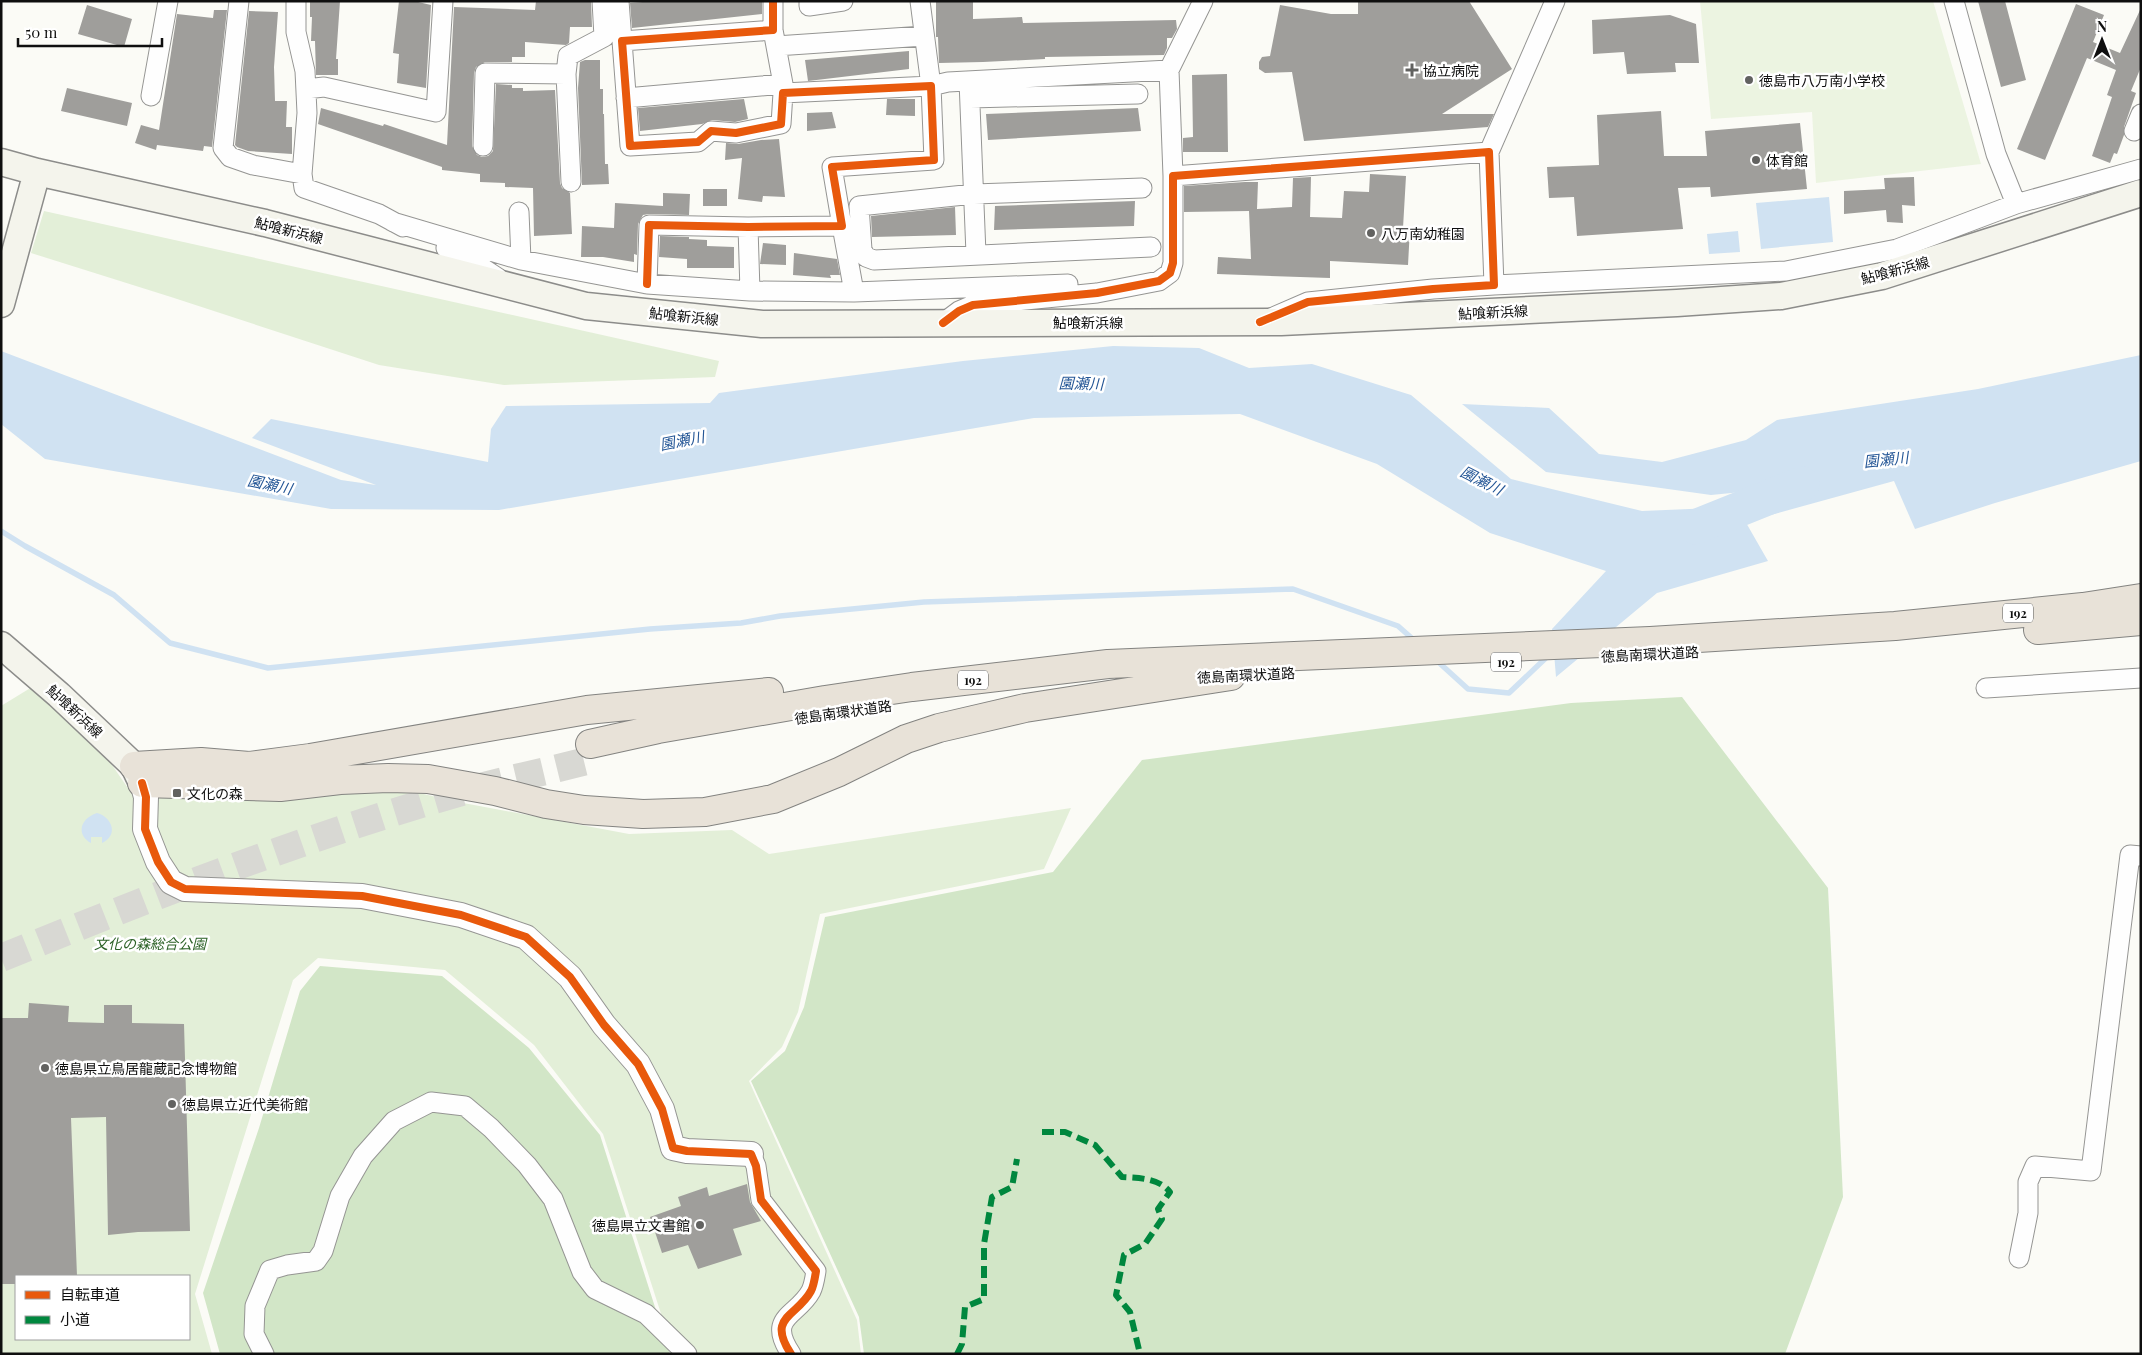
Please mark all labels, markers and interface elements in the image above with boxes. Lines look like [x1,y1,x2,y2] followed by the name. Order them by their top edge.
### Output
[18,15,161,47] scale bar
[2077,15,2127,65] north arrow
[2097,17,2107,36] text: N
[25,22,58,42] text: 50 m
[1423,61,1479,80] place label: 協立病院
[1405,63,1419,77] marker: 協立病院
[1759,71,1885,90] place label: 徳島市八万南小学校
[1743,74,1755,86] marker: 徳島市八万南小学校
[1766,151,1808,170] place label: 体育館
[1750,154,1762,166] marker: 体育館
[253,212,325,248] street label: 鮎喰新浜線
[1381,224,1465,243] place label: 八万南幼稚園
[1365,227,1377,239] marker: 八万南幼稚園
[1859,252,1931,288] street label: 鮎喰新浜線
[1458,301,1528,323] street label: 鮎喰新浜線
[648,303,720,329] street label: 鮎喰新浜線
[1053,313,1123,332] street label: 鮎喰新浜線
[1058,373,1106,393] water label: 園瀬川
[658,426,708,454] water label: 園瀬川
[1863,446,1911,471] water label: 園瀬川
[1457,461,1508,500] water label: 園瀬川
[246,470,296,499] water label: 園瀬川
[2003,604,2033,622] road number: 192
[1601,642,1699,666] street label: 徳島南環状道路
[1491,652,1521,672] road number: 192
[1197,663,1295,687] street label: 徳島南環状道路
[958,670,988,690] road number: 192
[43,680,107,742] street label: 鮎喰新浜線
[793,696,893,728] street label: 徳島南環状道路
[187,784,243,803] place label: 文化の森
[171,787,183,799] marker: 文化の森
[94,934,208,953] park label: 文化の森総合公園
[55,1059,237,1078] place label: 徳島県立鳥居龍蔵記念博物館
[39,1062,51,1074] marker: 徳島県立鳥居龍蔵記念博物館
[182,1095,308,1114] place label: 徳島県立近代美術館
[166,1098,178,1110] marker: 徳島県立近代美術館
[592,1216,690,1235] place label: 徳島県立文書館
[694,1219,706,1231] marker: 徳島県立文書館
[15,1275,190,1340] legend
[60,1284,120,1304] text: 自転車道
[60,1309,90,1329] text: 小道

